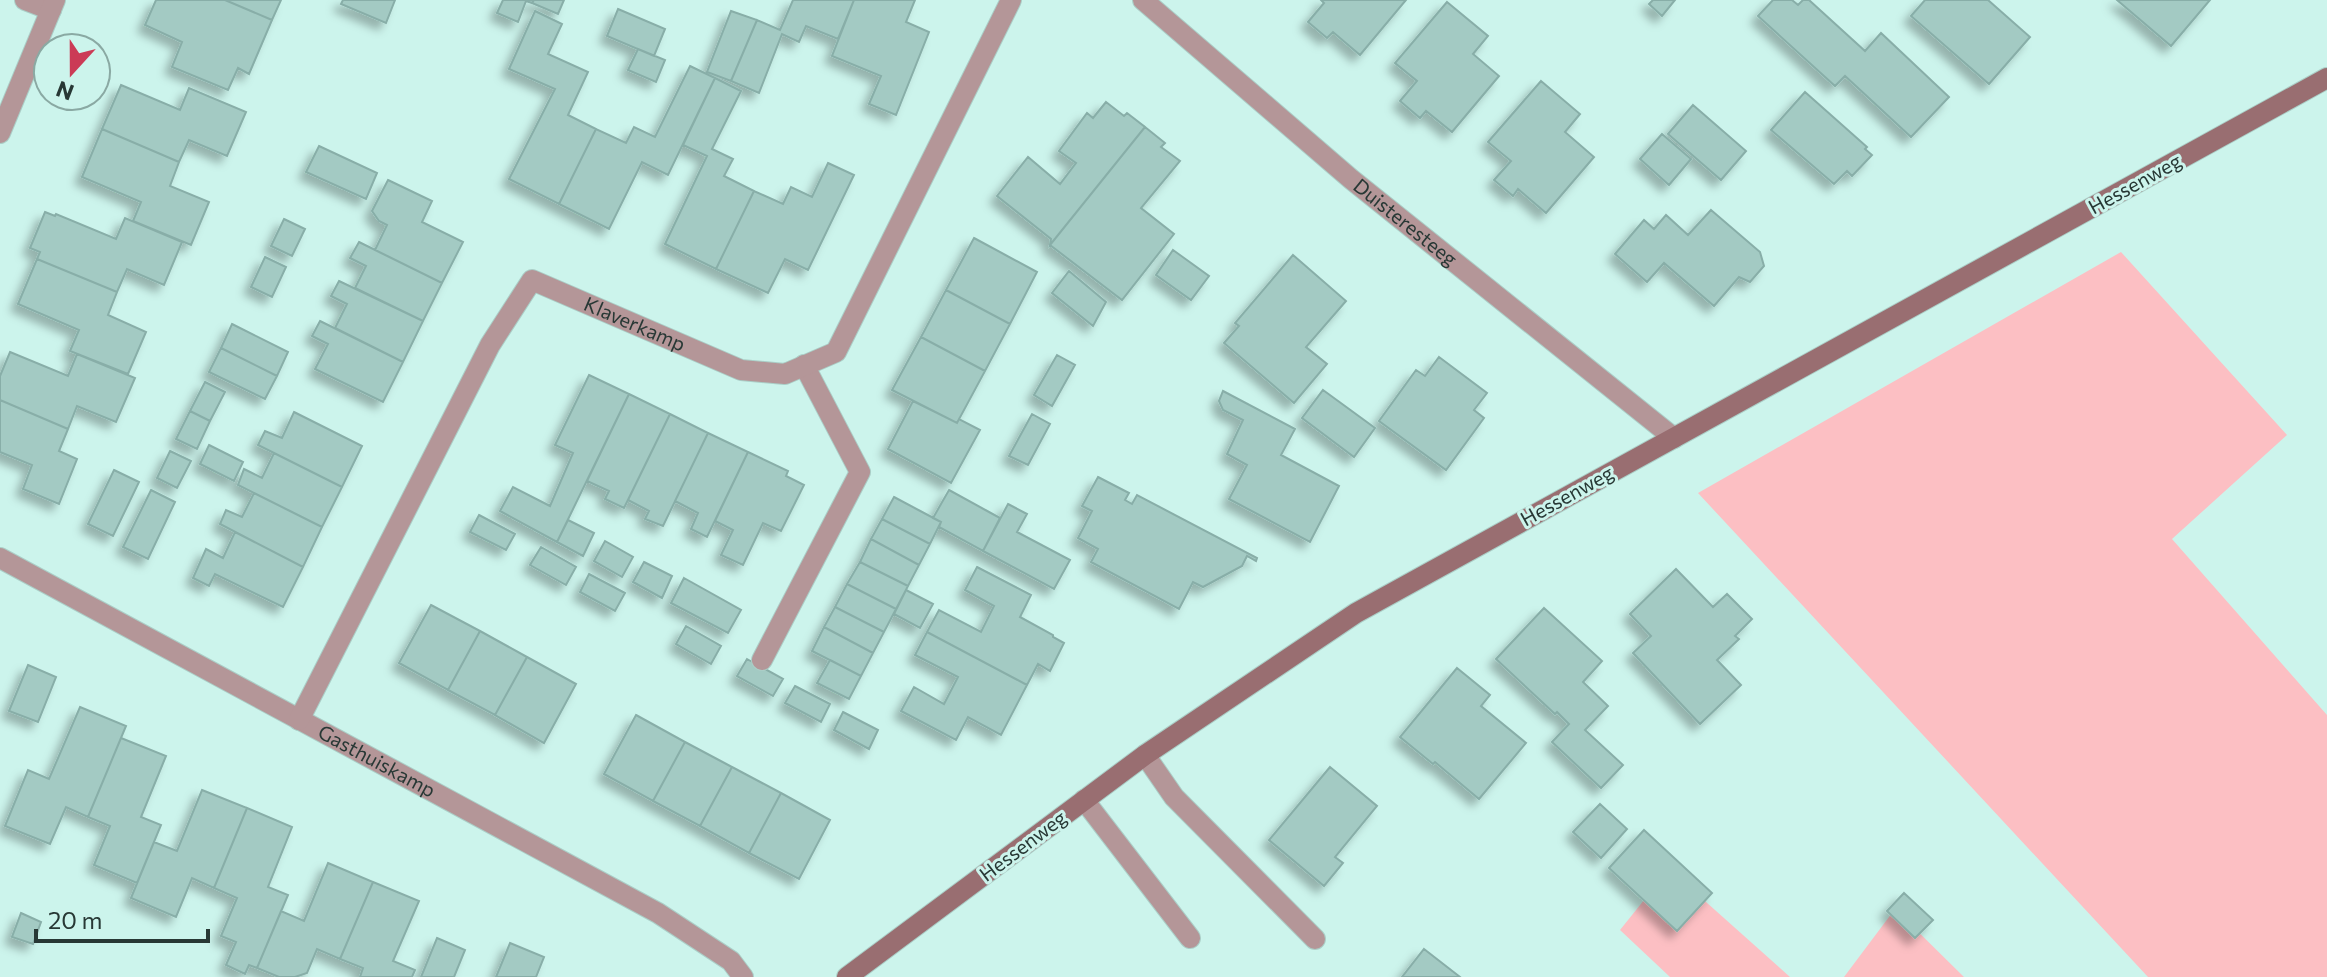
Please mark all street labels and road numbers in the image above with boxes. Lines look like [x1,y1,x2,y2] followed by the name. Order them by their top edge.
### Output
[2084,148,2185,218] street label: Hessenweg
[1349,173,1463,271] street label: Duisteresteeg
[581,291,689,356] street label: Klaverkamp
[1516,460,1617,530] street label: Hessenweg
[314,719,440,802] street label: Gasthuiskamp
[974,805,1071,886] street label: Hessenweg

